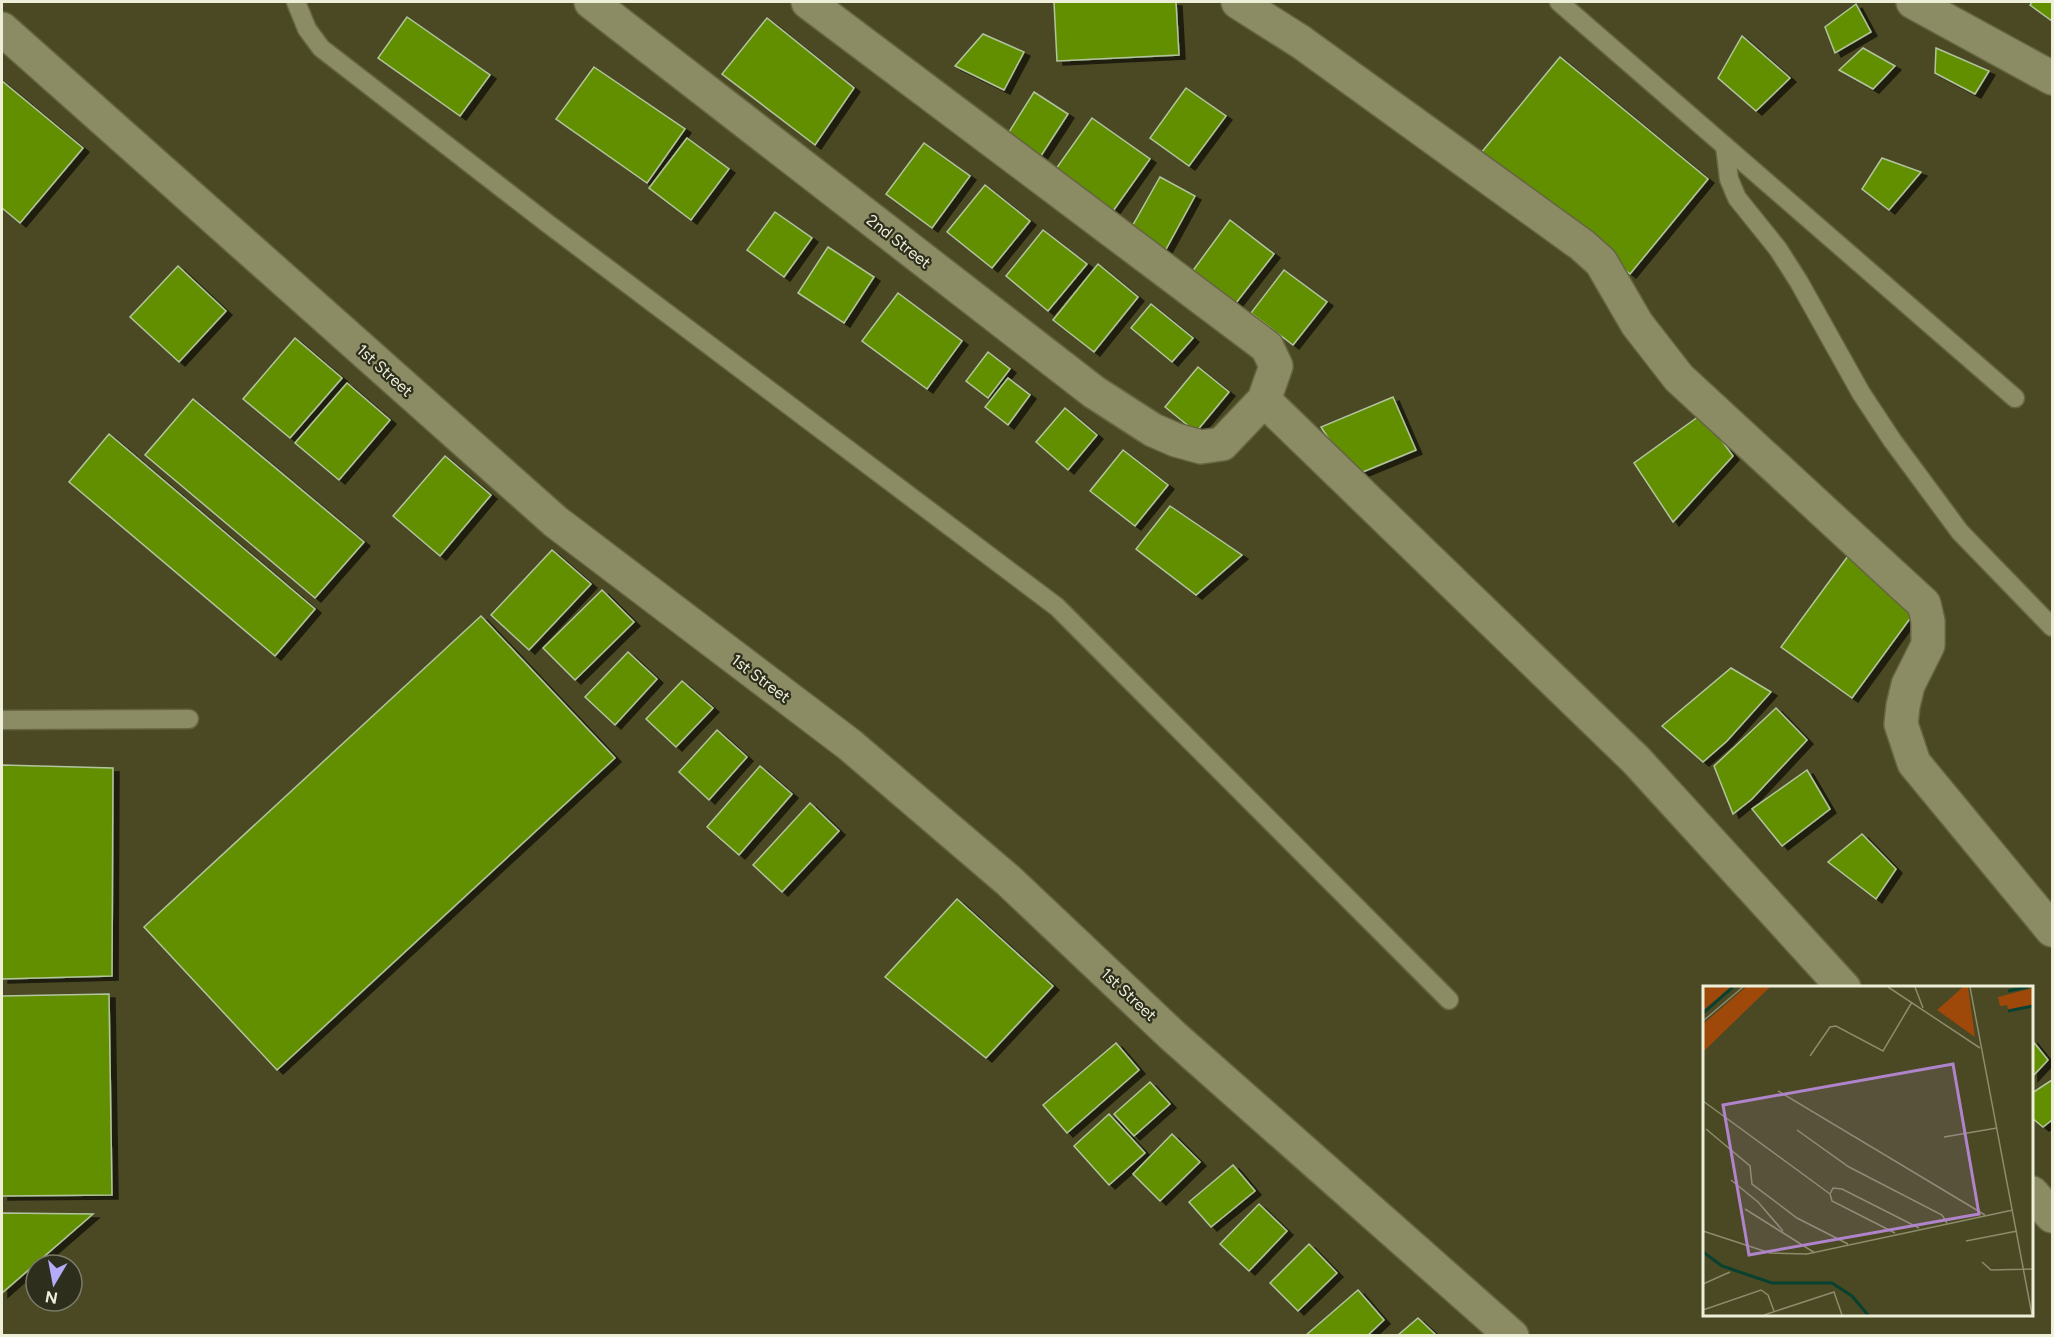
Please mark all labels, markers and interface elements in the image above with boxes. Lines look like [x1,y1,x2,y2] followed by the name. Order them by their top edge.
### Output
[863,211,934,272] street label: 2nd Street
[353,340,417,400] street label: 1st Street
[727,650,794,707] street label: 1st Street
[1097,964,1160,1025] street label: 1st Street
[1703,986,2033,1316] inset map
[24,1253,84,1313] north arrow
[44,1287,59,1308] text: N

